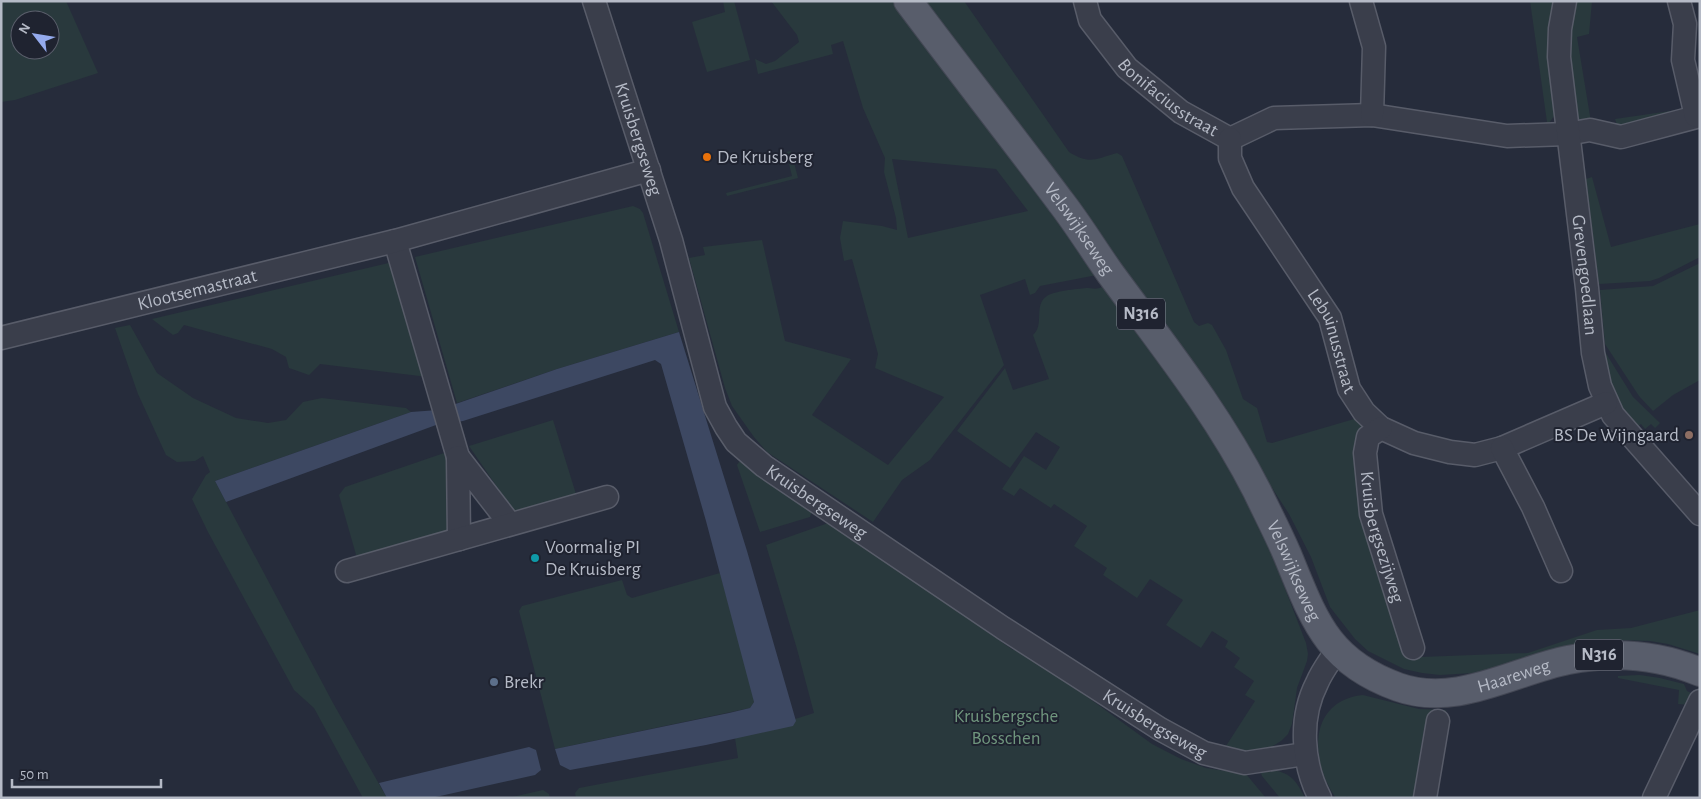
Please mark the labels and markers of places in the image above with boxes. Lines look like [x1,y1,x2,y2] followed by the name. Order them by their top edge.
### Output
[717,148,813,167] place label: De Kruisberg
[701,151,713,163] marker: De Kruisberg
[1554,426,1679,445] place label: BS De Wijngaard
[1683,429,1695,441] marker: BS De Wijngaard
[545,538,641,579] place label: Voormalig PI De Kruisberg
[529,552,541,564] marker: Voormalig PI De Kruisberg
[504,673,544,692] place label: Brekr
[488,676,500,688] marker: Brekr

